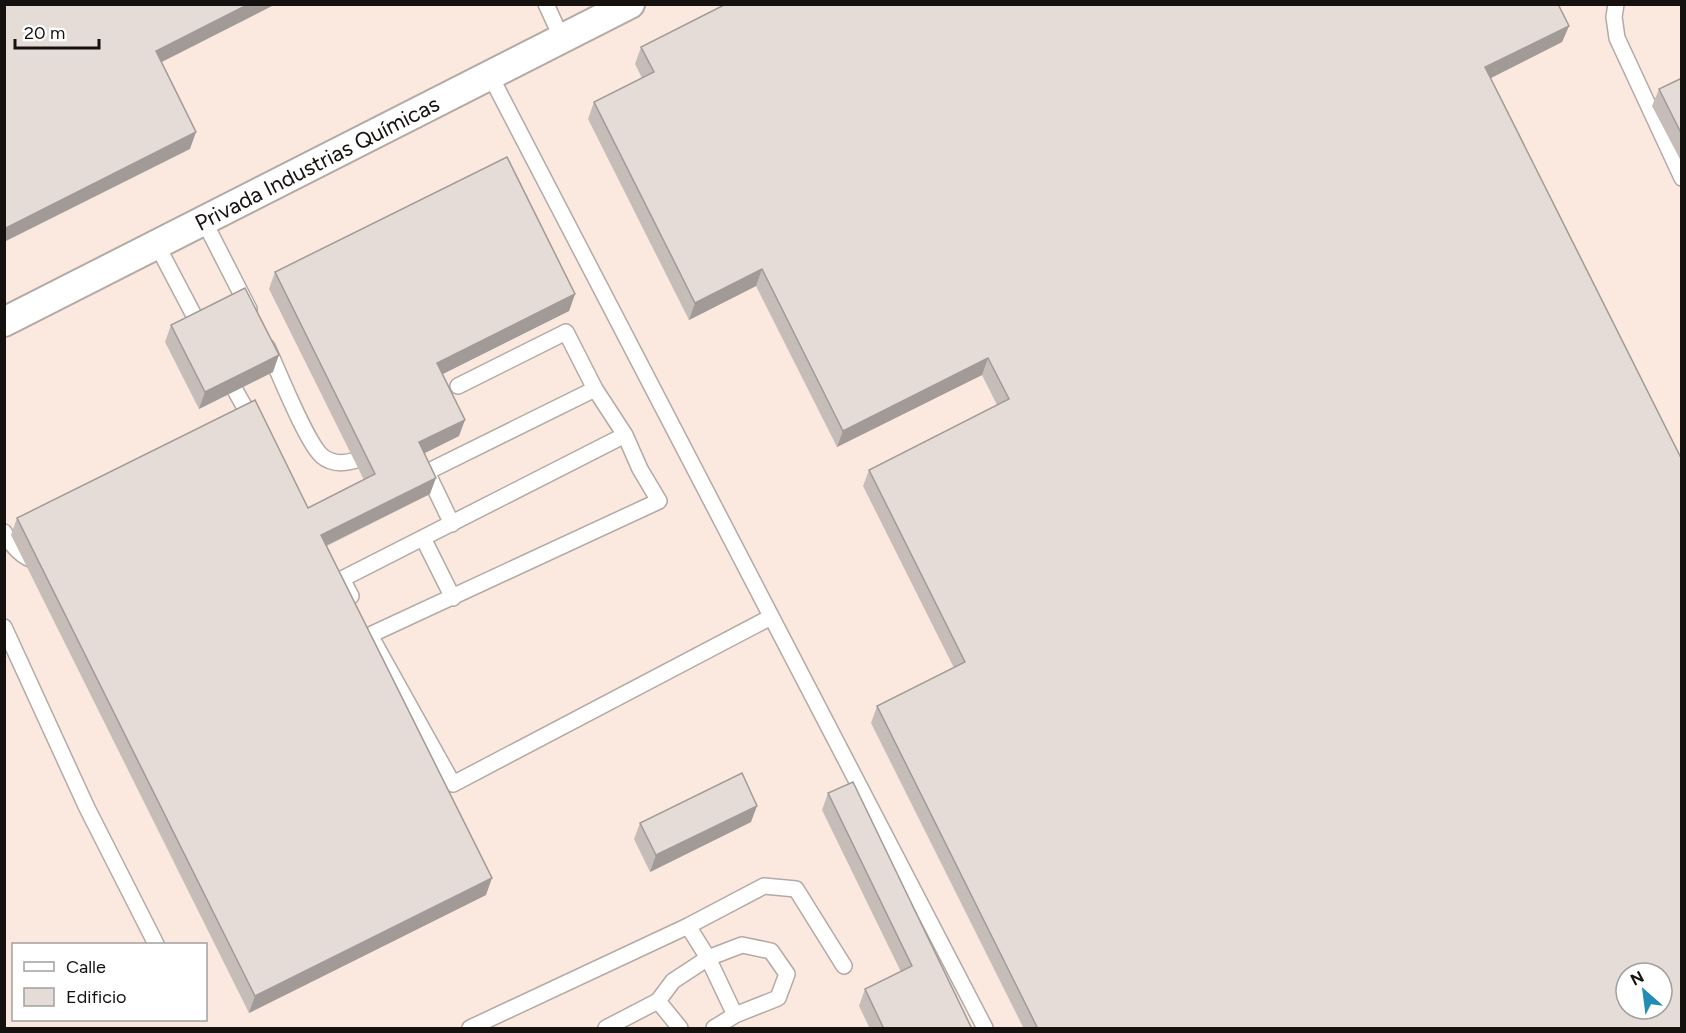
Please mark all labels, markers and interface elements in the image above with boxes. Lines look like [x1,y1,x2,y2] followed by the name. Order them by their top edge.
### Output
[15,12,99,50] scale bar
[24,22,65,44] text: 20 m
[190,90,444,237] street label: Privada Industrias Químicas
[12,943,207,1021] legend
[66,956,106,978] text: Calle
[1614,961,1674,1021] north arrow
[1627,967,1647,989] text: N
[66,986,127,1008] text: Edificio

